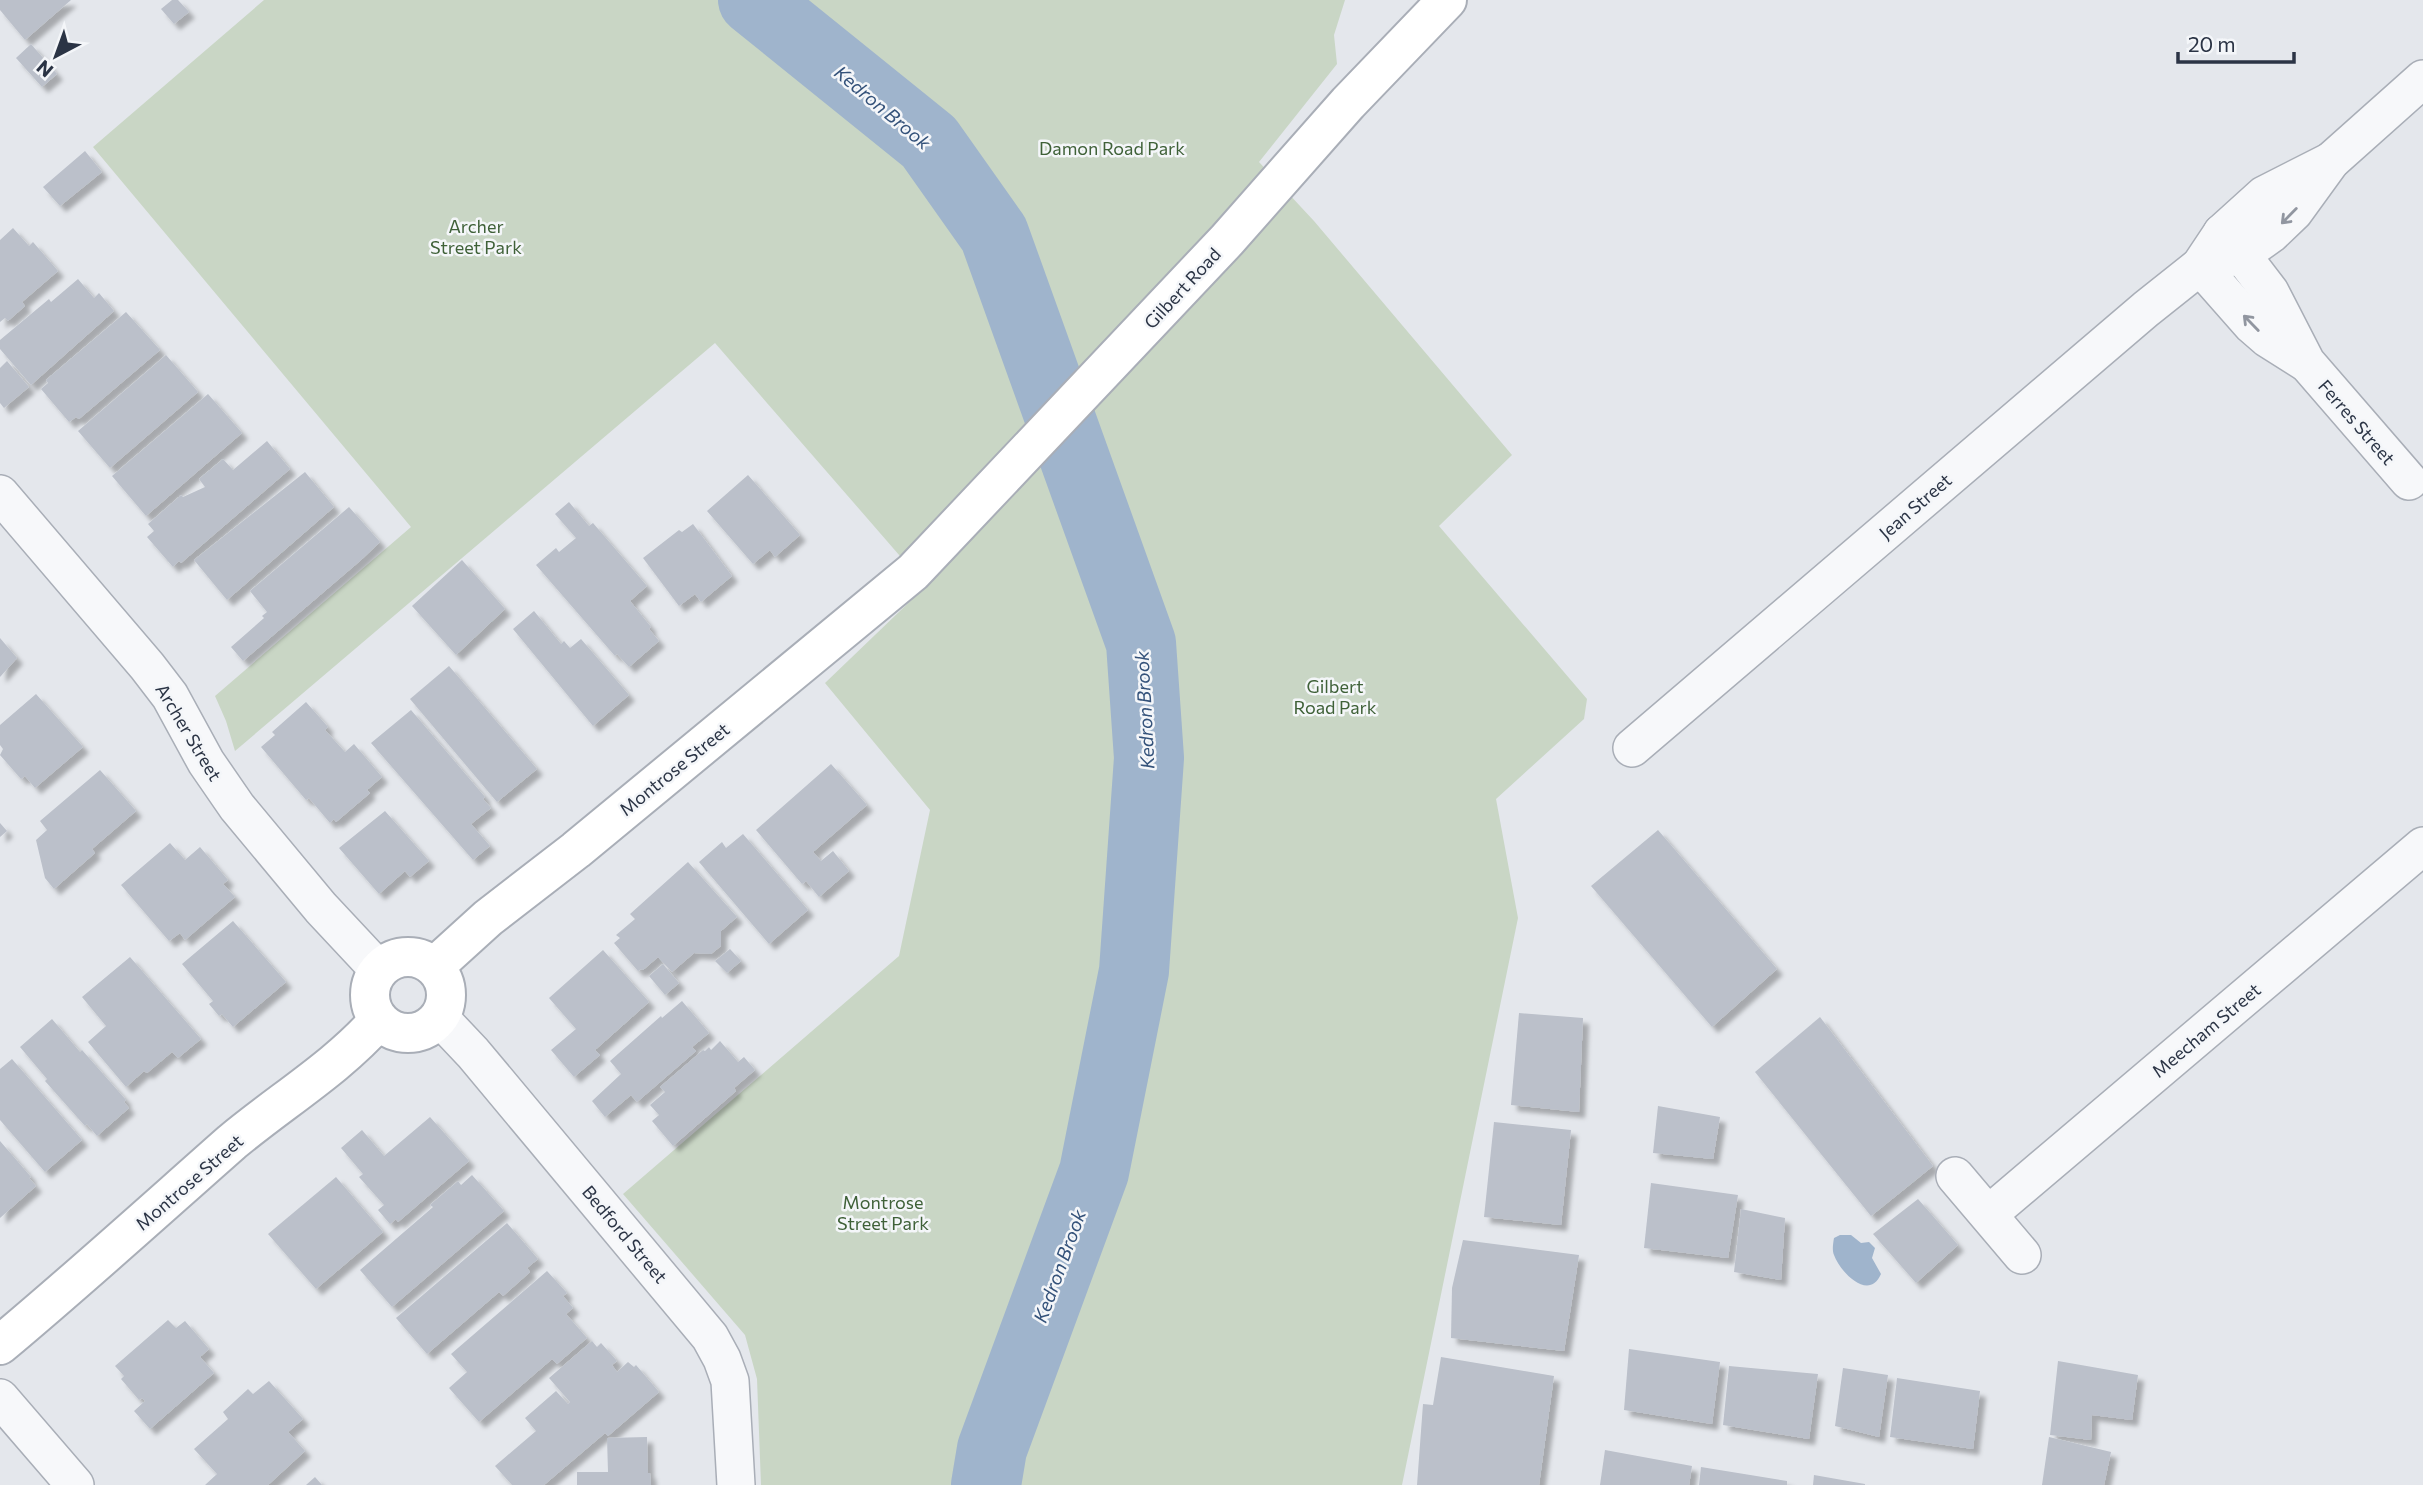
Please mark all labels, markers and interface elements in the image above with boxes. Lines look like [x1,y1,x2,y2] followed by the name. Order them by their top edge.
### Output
[21,21,91,91] north arrow
[2178,21,2294,65] scale bar
[2188,31,2236,56] text: 20 m
[32,56,57,83] text: N
[830,60,936,154] water label: Kedron Brook
[1039,137,1185,159] park label: Damon Road Park
[2281,207,2298,224] one-way arrow
[430,215,522,258] park label: Archer Street Park
[1139,243,1225,333] street label: Gilbert Road
[2242,314,2259,331] one-way arrow
[2314,375,2400,469] street label: Ferres Street
[1874,469,1956,543] street label: Jean Street
[1129,650,1159,770] water label: Kedron Brook
[1293,675,1377,718] park label: Gilbert Road Park
[151,679,227,785] street label: Archer Street
[615,718,733,820] street label: Montrose Street
[2147,978,2265,1082] street label: Meecham Street
[131,1129,247,1235] street label: Montrose Street
[578,1181,672,1287] street label: Bedford Street
[837,1191,929,1234] park label: Montrose Street Park
[1028,1206,1090,1326] water label: Kedron Brook

